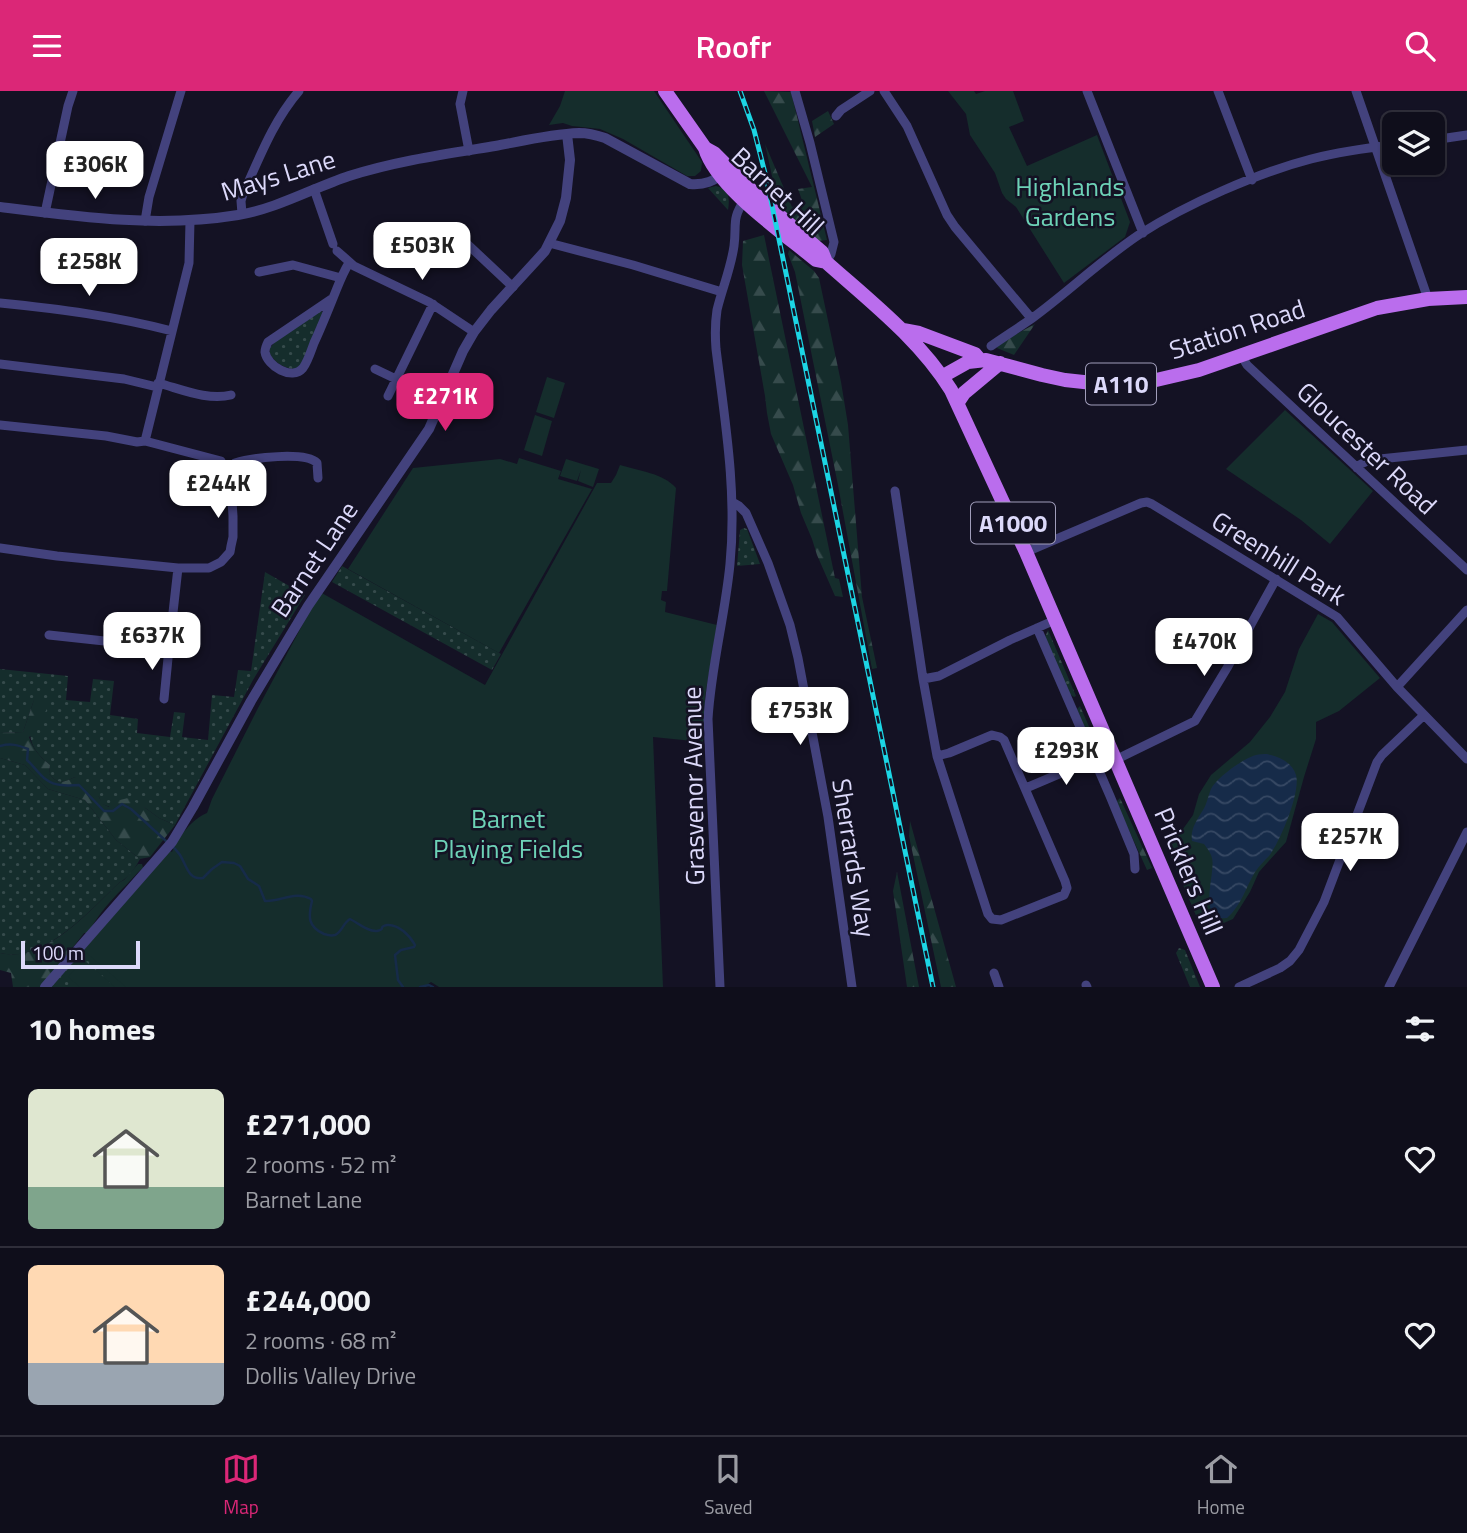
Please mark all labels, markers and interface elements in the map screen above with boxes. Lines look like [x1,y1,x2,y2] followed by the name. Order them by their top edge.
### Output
[695,22,772,70] text: Roofr
[28,27,66,65] icon: menu
[1401,27,1439,65] icon: search
[1382,112,1445,175] map controls
[1382,112,1445,175] button: layers
[723,137,833,245] street label: Barnet Hill
[216,139,340,211] street label: Mays Lane
[46,141,144,201] pin: £306K
[62,146,128,181] text: £306K
[1015,167,1125,236] park label: Highlands Gardens
[373,223,471,282] pin: £503K
[389,227,455,262] text: £503K
[40,239,138,298] pin: £258K
[56,243,122,278] text: £258K
[1164,289,1310,369] street label: Station Road
[1086,363,1156,405] road number: A110
[396,373,494,433] pin: £271K
[1288,373,1446,523] street label: Gloucester Road
[412,378,478,413] text: £271K
[169,461,267,520] pin: £244K
[185,465,251,500] text: £244K
[261,493,367,625] street label: Barnet Lane
[1204,501,1354,615] street label: Greenhill Park
[971,503,1055,543] road number: A1000
[103,613,201,672] pin: £637K
[119,617,185,652] text: £637K
[1155,619,1253,678] pin: £470K
[1171,623,1237,658] text: £470K
[672,686,714,886] street label: Grasvenor Avenue
[751,687,849,747] pin: £753K
[767,692,833,727] text: £753K
[1017,727,1115,787] pin: £293K
[1033,732,1099,767] text: £293K
[822,776,886,940] street label: Sherrards Way
[433,799,583,868] park label: Barnet Playing Fields
[1145,801,1233,941] street label: Pricklers Hill
[1301,813,1399,873] pin: £257K
[1317,818,1383,853] text: £257K
[21,938,140,970] scale bar
[32,938,84,967] text: 100 m
[28,1006,155,1052] text: 10 homes
[1401,1010,1439,1048] icon: filters
[245,1101,371,1147] text: £271,000
[84,1117,168,1201] icon: home
[1401,1140,1439,1178] icon: heart
[245,1147,396,1182] text: 2 rooms · 52 m²
[245,1182,362,1217] text: Barnet Lane
[245,1277,371,1323] text: £244,000
[84,1293,168,1377] icon: home
[1401,1316,1439,1354] icon: heart
[245,1323,396,1358] text: 2 rooms · 68 m²
[245,1358,416,1393] text: Dollis Valley Drive
[222,1450,260,1521] tab: Map
[704,1450,753,1521] tab: Saved
[1197,1450,1245,1521] tab: Home

